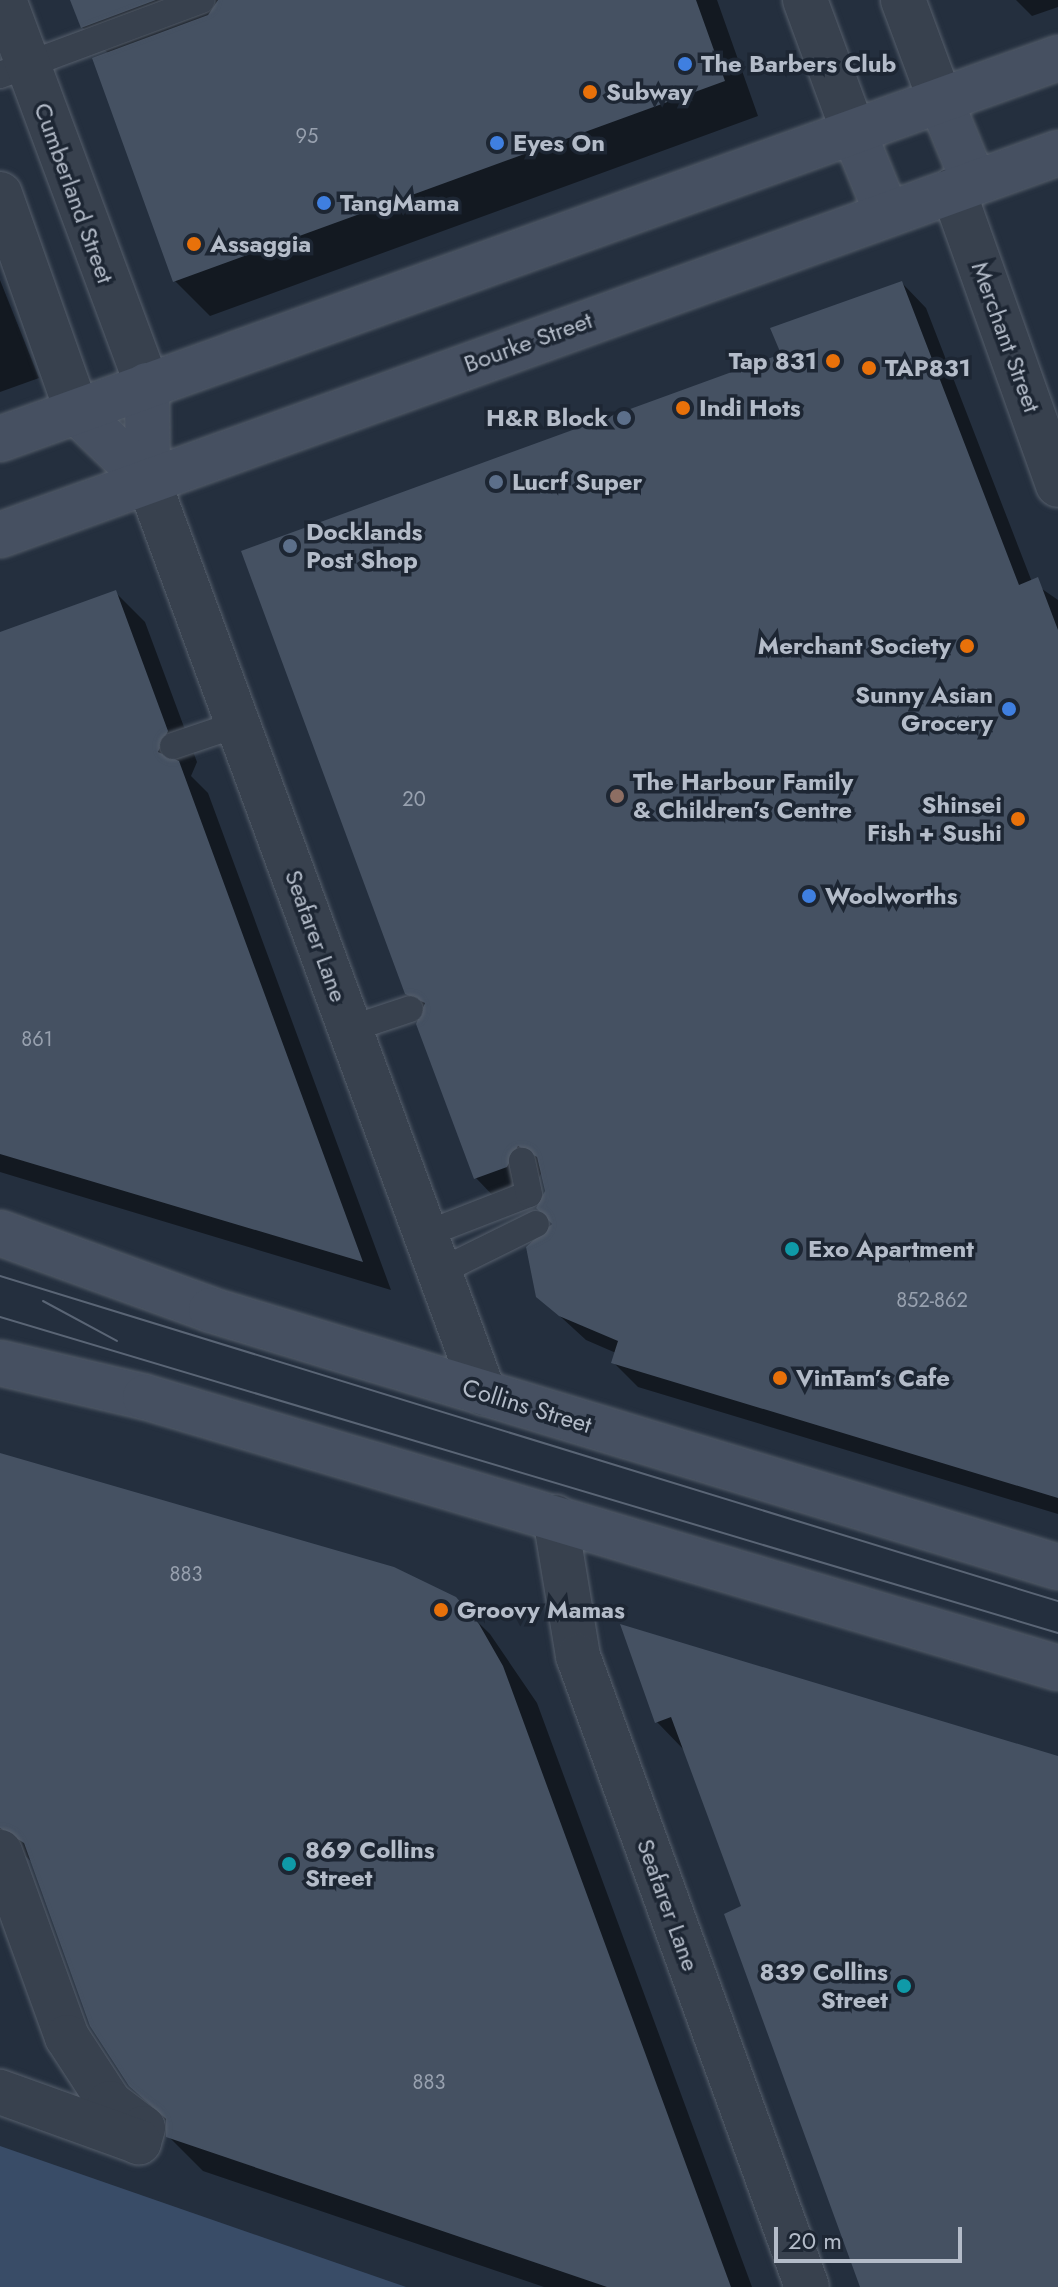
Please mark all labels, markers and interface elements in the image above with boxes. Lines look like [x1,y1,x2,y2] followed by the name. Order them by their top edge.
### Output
[701,50,896,78] place label: The Barbers Club
[676,55,694,73] marker: The Barbers Club
[606,78,693,106] place label: Subway
[581,83,599,101] marker: Subway
[28,99,120,287] street label: Cumberland Street
[296,124,318,148] house number: 95
[513,129,605,157] place label: Eyes On
[488,134,506,152] marker: Eyes On
[340,189,459,217] place label: TangMama
[315,194,333,212] marker: TangMama
[210,230,311,258] place label: Assaggia
[185,235,203,253] marker: Assaggia
[965,258,1047,416] street label: Merchant Street
[460,305,596,379] street label: Bourke Street
[729,347,817,375] place label: Tap 831
[824,352,842,370] marker: Tap 831
[885,354,971,382] place label: TAP831
[860,359,878,377] marker: TAP831
[699,394,801,422] place label: Indi Hots
[674,399,692,417] marker: Indi Hots
[486,404,608,432] place label: H&R Block
[615,409,633,427] marker: H&R Block
[512,468,642,496] place label: Lucrf Super
[487,473,505,491] marker: Lucrf Super
[306,518,422,574] place label: Docklands Post Shop
[281,537,299,555] marker: Docklands Post Shop
[758,632,951,660] place label: Merchant Society
[958,637,976,655] marker: Merchant Society
[855,681,993,737] place label: Sunny Asian Grocery
[1000,700,1018,718] marker: Sunny Asian Grocery
[633,768,853,824] place label: The Harbour Family & Children’s Centre
[402,787,426,811] house number: 20
[608,787,626,805] marker: The Harbour Family & Children’s Centre
[867,791,1002,847] place label: Shinsei Fish + Sushi
[1009,810,1027,828] marker: Shinsei Fish + Sushi
[279,866,353,1006] street label: Seafarer Lane
[825,882,958,910] place label: Woolworths
[800,887,818,905] marker: Woolworths
[21,1027,53,1051] house number: 861
[808,1235,974,1263] place label: Exo Apartment
[783,1240,801,1258] marker: Exo Apartment
[896,1288,968,1312] house number: 852-862
[796,1364,950,1392] place label: VinTam’s Cafe
[771,1369,789,1387] marker: VinTam’s Cafe
[459,1373,595,1439] street label: Collins Street
[170,1562,202,1586] house number: 883
[457,1596,625,1624] place label: Groovy Mamas
[432,1601,450,1619] marker: Groovy Mamas
[631,1835,705,1975] street label: Seafarer Lane
[305,1836,435,1892] place label: 869 Collins Street
[280,1855,298,1873] marker: 869 Collins Street
[759,1958,888,2014] place label: 839 Collins Street
[895,1977,913,1995] marker: 839 Collins Street
[413,2070,445,2094] house number: 883
[778,2211,966,2261] scale bar
[788,2223,842,2258] text: 20 m

